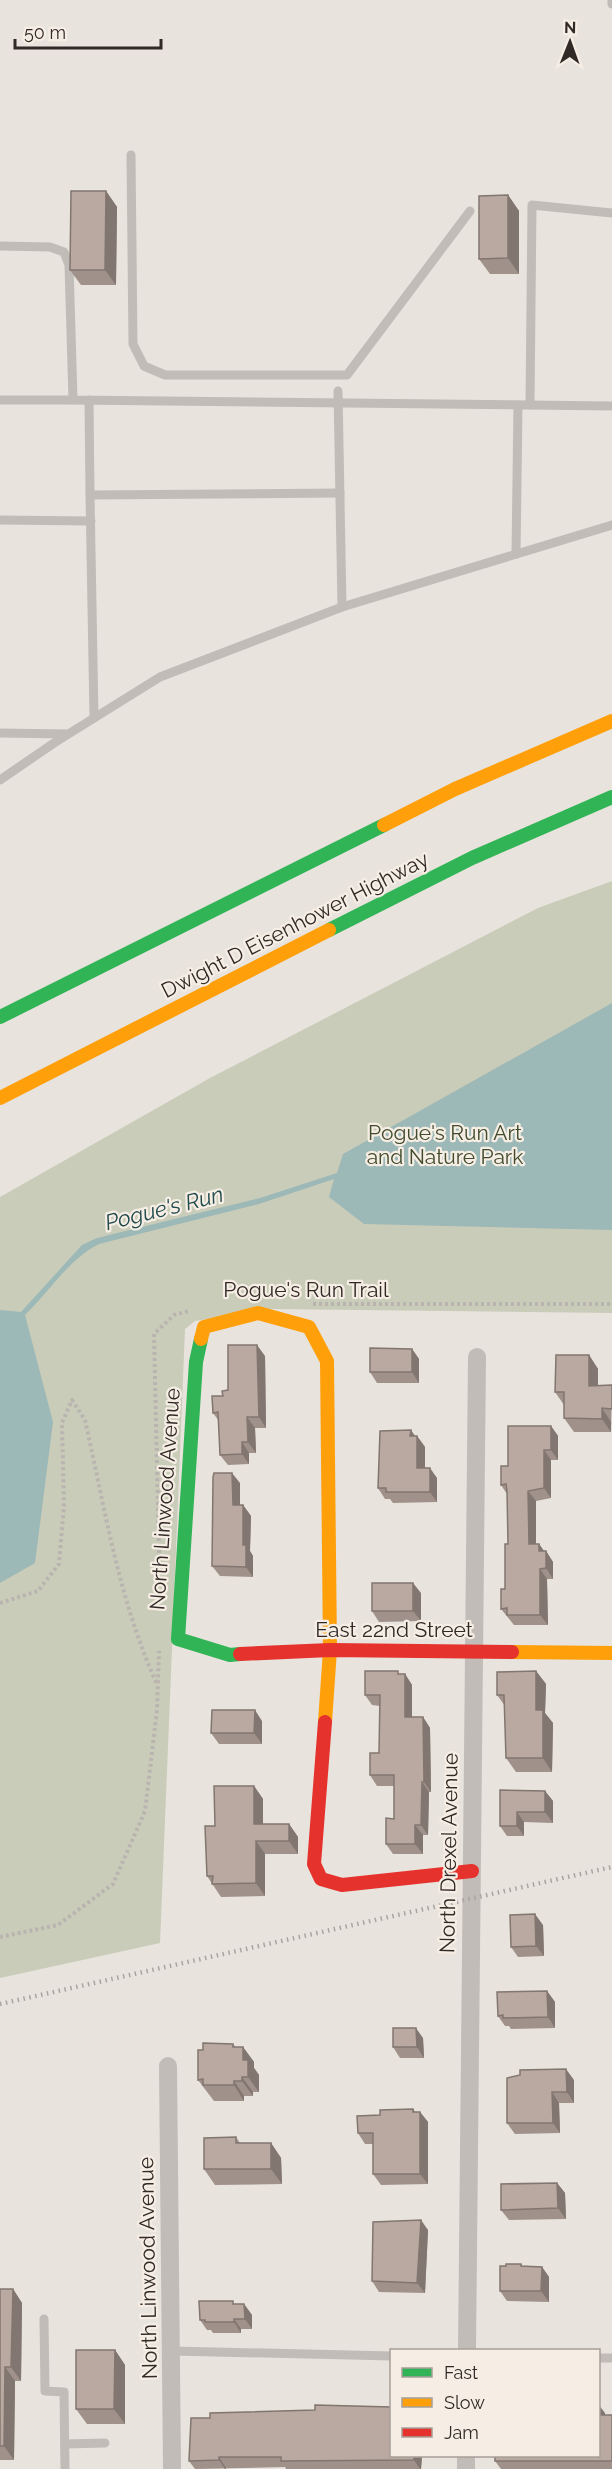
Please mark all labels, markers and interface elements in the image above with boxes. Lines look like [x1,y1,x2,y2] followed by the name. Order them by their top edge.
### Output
[15,12,160,50] scale bar
[540,12,600,72] north arrow
[564,18,577,37] text: N
[24,22,66,43] text: 50 m
[157,846,433,1003] street label: Dwight D Eisenhower Highway
[367,1120,523,1169] park label: Pogue's Run Art and Nature Park
[102,1181,226,1235] water label: Pogue's Run
[223,1277,389,1302] street label: Pogue's Run Trail
[144,1387,185,1611] street label: North Linwood Avenue
[315,1617,473,1642] street label: East 22nd Street
[434,1753,463,1953] street label: North Drexel Avenue
[133,2157,162,2379] street label: North Linwood Avenue
[390,2349,600,2457] legend
[444,2362,478,2383] text: Fast
[444,2392,485,2413] text: Slow
[444,2422,479,2443] text: Jam

